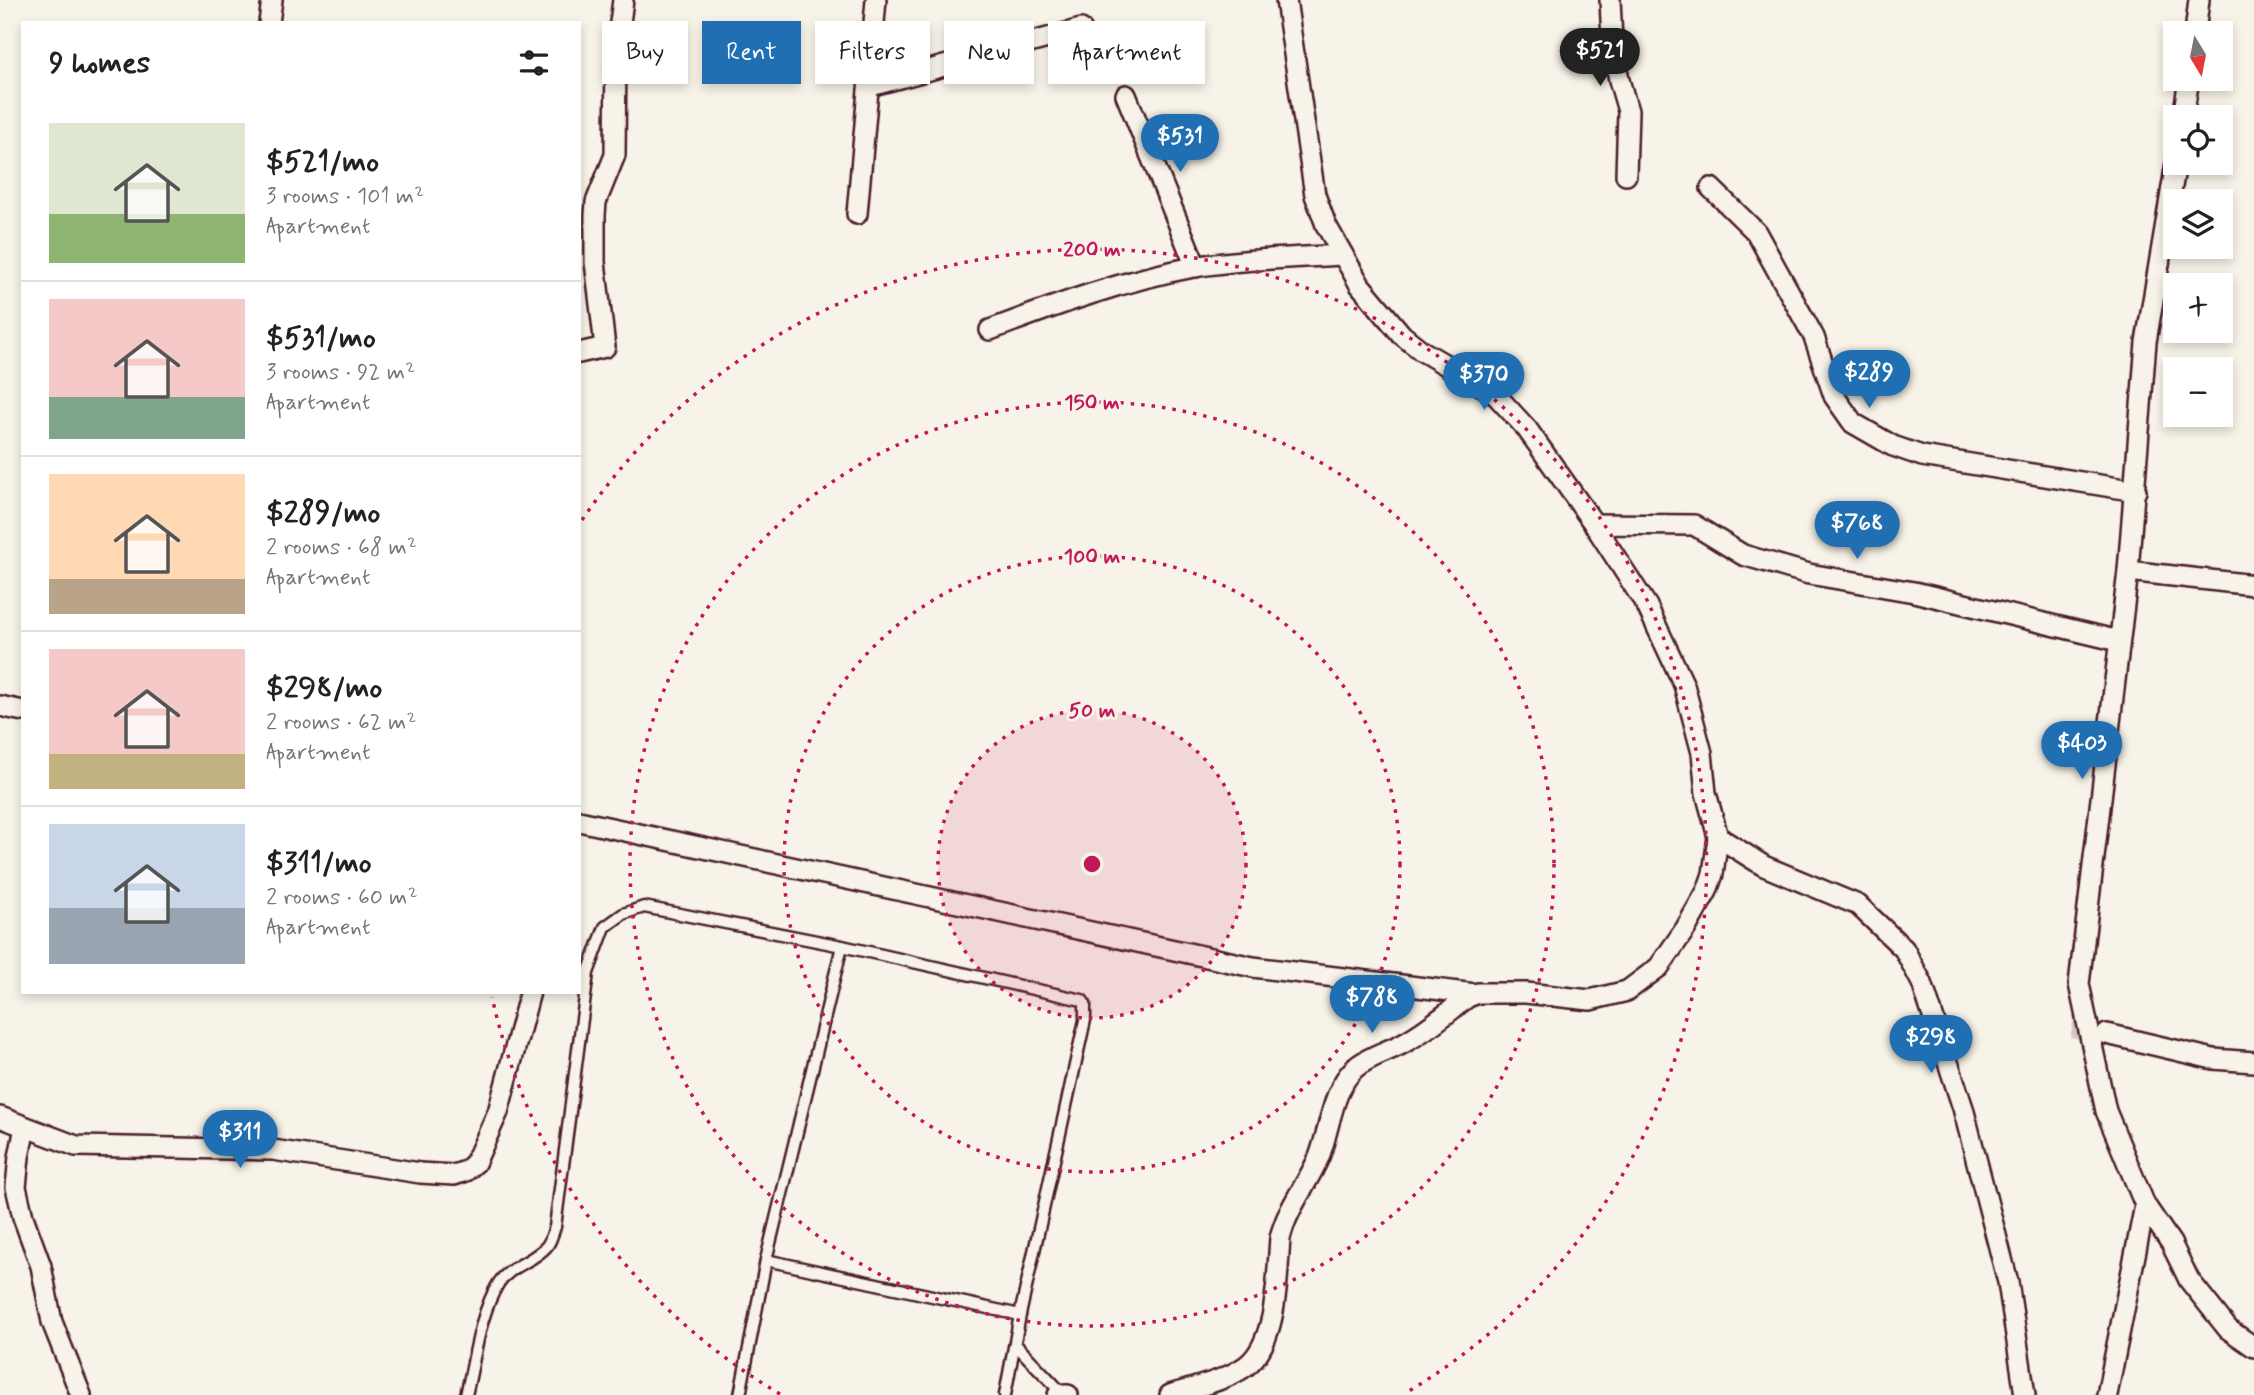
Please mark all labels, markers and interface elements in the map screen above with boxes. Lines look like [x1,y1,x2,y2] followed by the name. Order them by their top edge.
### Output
[602,21,688,84] chip: Buy
[702,21,801,84] chip: Rent
[815,21,930,84] chip: Filters
[944,21,1034,84] chip: New
[1048,21,1205,84] chip: Apartment
[2163,21,2233,91] north arrow
[2163,21,2233,427] map controls
[1559,28,1641,88] pin: $521
[1576,36,1624,66] text: $521
[49,44,150,83] text: 9 homes
[515,44,553,82] icon: filters
[2163,105,2233,175] button: locate
[1139,114,1221,174] pin: $531
[1157,122,1203,152] text: $531
[266,143,379,182] text: $521/mo
[105,151,189,235] icon: home
[266,182,424,212] text: 3 rooms · 101 m²
[2163,189,2233,259] button: layers
[266,212,371,242] text: Apartment
[1063,236,1121,264] text: 200 m
[2163,273,2233,343] button: +
[266,319,376,358] text: $531/mo
[105,327,189,411] icon: home
[1828,350,1910,410] pin: $289
[1443,352,1525,412] pin: $370
[2163,357,2233,427] button: −
[266,358,415,388] text: 3 rooms · 92 m²
[1844,358,1894,388] text: $289
[1459,360,1509,390] text: $370
[266,388,371,418] text: Apartment
[1064,389,1120,417] text: 150 m
[266,494,380,533] text: $289/mo
[105,502,189,586] icon: home
[1816,502,1898,561] pin: $768
[1831,509,1883,539] text: $768
[266,533,417,563] text: 2 rooms · 68 m²
[1064,543,1120,571] text: 100 m
[266,563,371,593] text: Apartment
[266,669,382,708] text: $298/mo
[105,677,189,761] icon: home
[1069,697,1116,725] text: 50 m
[266,708,417,738] text: 2 rooms · 62 m²
[2041,722,2123,781] pin: $403
[2057,729,2107,759] text: $403
[266,738,371,768] text: Apartment
[266,844,372,883] text: $311/mo
[105,852,189,936] icon: home
[1080,852,1104,876] centre of rings
[266,883,418,913] text: 2 rooms · 60 m²
[266,913,371,943] text: Apartment
[1331,976,1413,1035] pin: $788
[1346,983,1398,1013] text: $788
[1890,1016,1972,1075] pin: $298
[1906,1023,1956,1053] text: $298
[199,1110,281,1170] pin: $311
[219,1118,261,1148] text: $311

